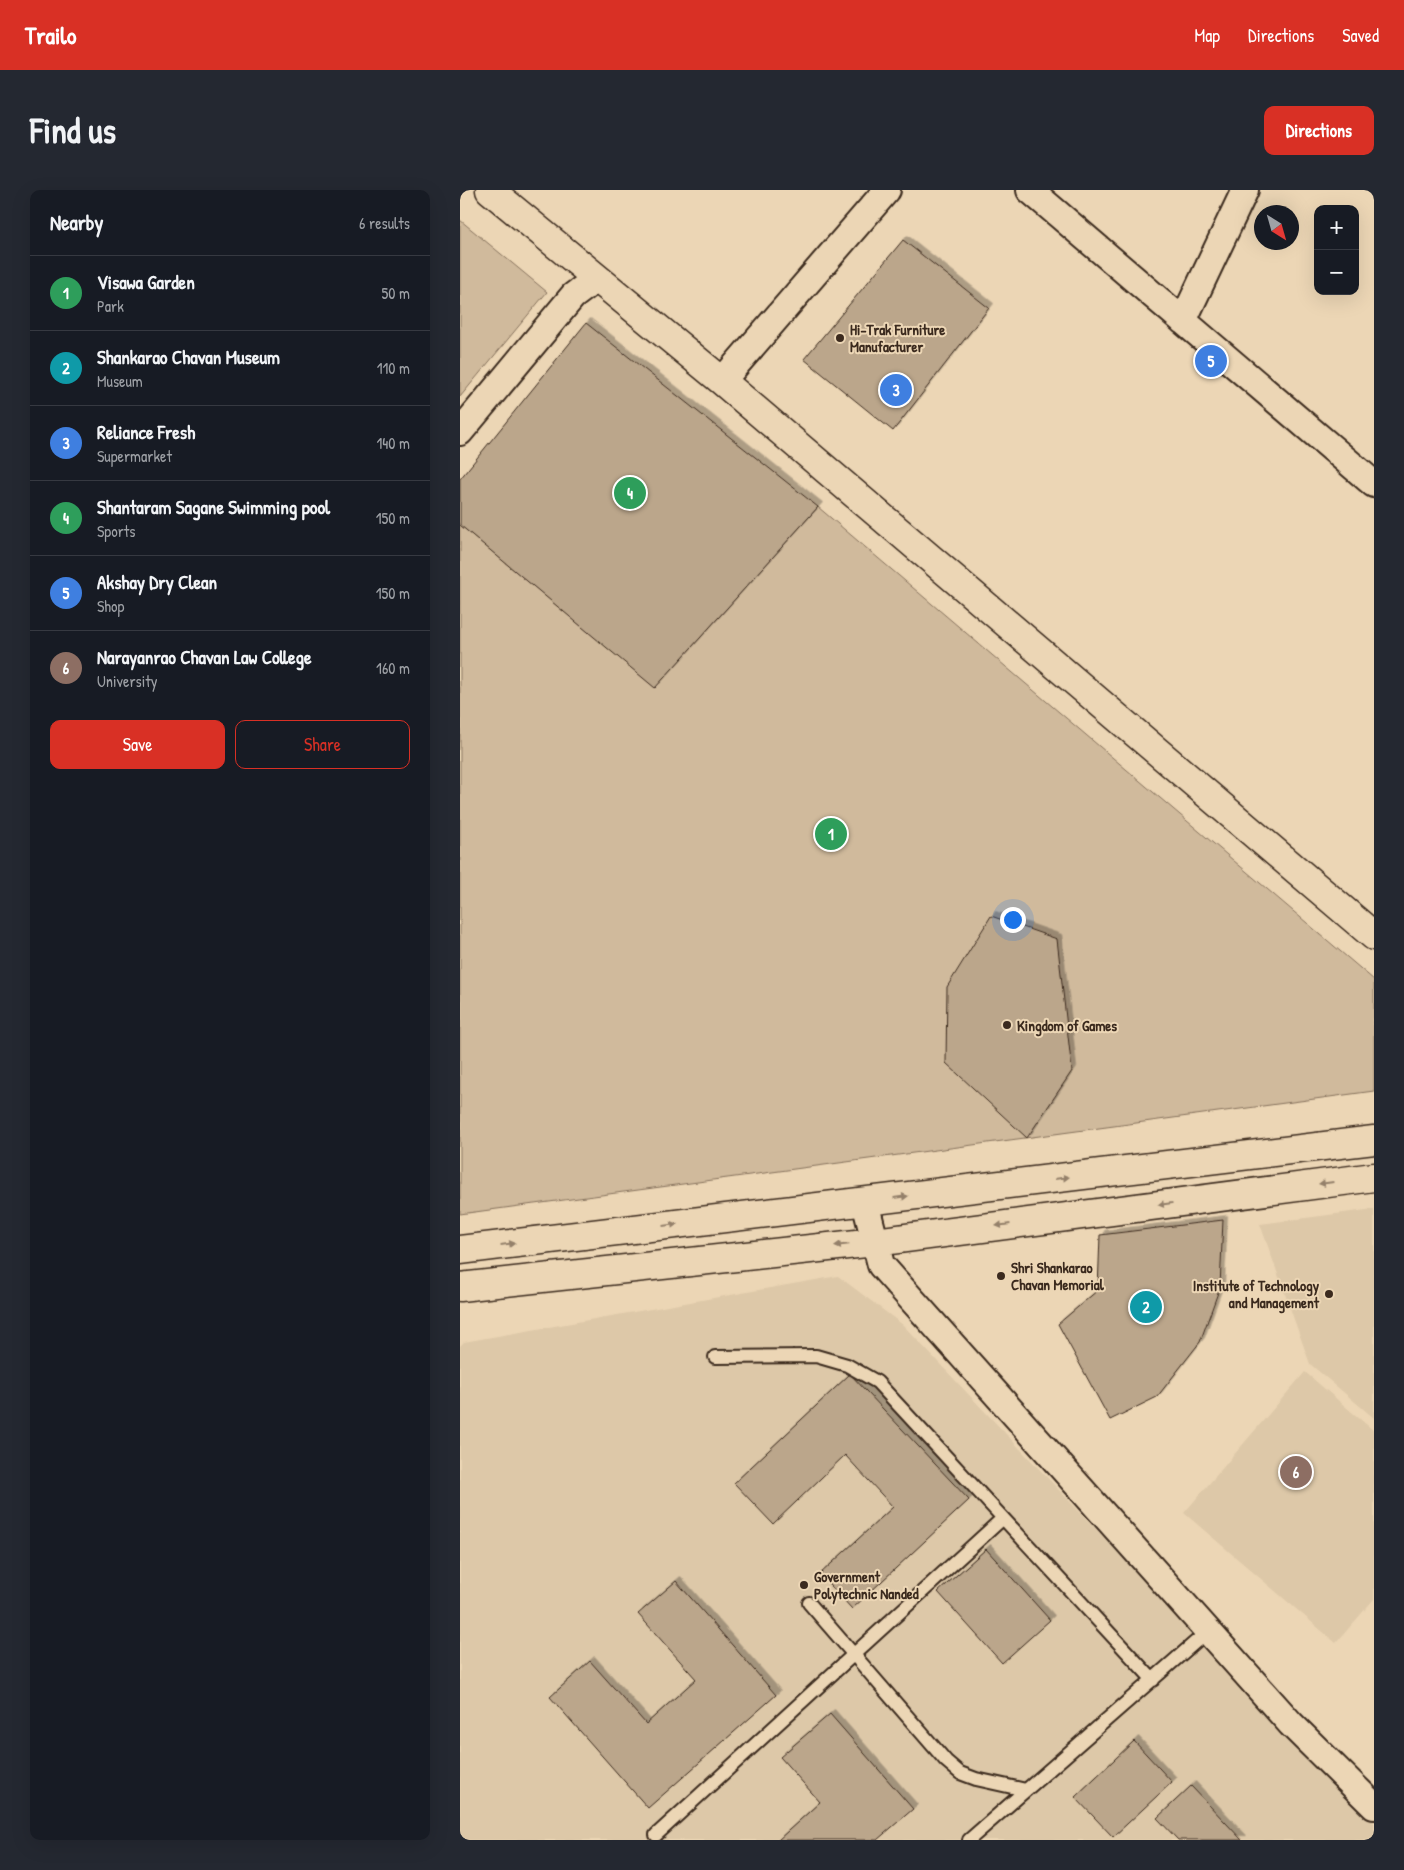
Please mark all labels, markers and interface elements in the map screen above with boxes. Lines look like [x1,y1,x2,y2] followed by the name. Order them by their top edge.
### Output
[25,19,76,51] text: Trailo
[1195,23,1220,48] text: Map
[1248,23,1314,48] text: Directions
[1342,23,1379,48] text: Saved
[1264,106,1374,155] button: Directions
[30,107,116,154] text: Find us
[1254,205,1299,250] north arrow
[1314,205,1359,295] map controls
[1314,205,1359,250] button: +
[50,208,103,237] text: Nearby
[359,212,410,234] text: 6 results
[1314,250,1359,295] button: −
[97,269,195,295] text: Visawa Garden
[63,282,69,304] text: 1
[382,282,410,304] text: 50 m
[97,295,124,317] text: Park
[850,319,945,357] place label: Hi-Trak Furniture Manufacturer
[834,332,846,344] marker: Hi-Trak Furniture Manufacturer
[1195,342,1227,380] pin: 5
[97,344,280,370] text: Shankarao Chavan Museum
[62,357,70,379] text: 2
[377,357,410,379] text: 110 m
[97,370,143,392] text: Museum
[880,371,912,409] pin: 3
[97,419,195,445] text: Reliance Fresh
[62,432,70,454] text: 3
[376,432,410,454] text: 140 m
[97,445,172,467] text: Supermarket
[614,474,646,512] pin: 4
[97,494,330,520] text: Shantaram Sagane Swimming pool
[63,507,69,529] text: 4
[376,507,410,529] text: 150 m
[97,520,135,542] text: Sports
[97,569,217,595] text: Akshay Dry Clean
[63,582,69,604] text: 5
[376,582,410,604] text: 150 m
[97,595,124,617] text: Shop
[97,644,312,670] text: Narayanrao Chavan Law College
[63,657,69,679] text: 6
[376,657,410,679] text: 160 m
[97,670,158,692] text: University
[50,720,225,769] button: Save
[235,720,410,769] button: Share
[815,815,847,853] pin: 1
[1000,907,1026,933] your location
[1017,1015,1117,1037] place label: Kingdom of Games
[1001,1019,1013,1031] marker: Kingdom of Games
[1054,1174,1070,1182] one-way arrow
[1317,1179,1333,1187] one-way arrow
[893,1193,909,1201] one-way arrow
[1156,1200,1172,1208] one-way arrow
[662,1221,678,1229] one-way arrow
[995,1221,1011,1229] one-way arrow
[501,1240,517,1248] one-way arrow
[834,1241,850,1249] one-way arrow
[1011,1257,1105,1295] place label: Shri Shankarao Chavan Memorial
[995,1270,1007,1282] marker: Shri Shankarao Chavan Memorial
[1193,1275,1320,1314] place label: Institute of Technology and Management
[1130,1288,1162,1326] pin: 2
[1323,1288,1335,1300] marker: Institute of Technology and Management
[1280,1453,1312,1491] pin: 6
[814,1566,919,1605] place label: Government Polytechnic Nanded
[798,1579,810,1591] marker: Government Polytechnic Nanded

